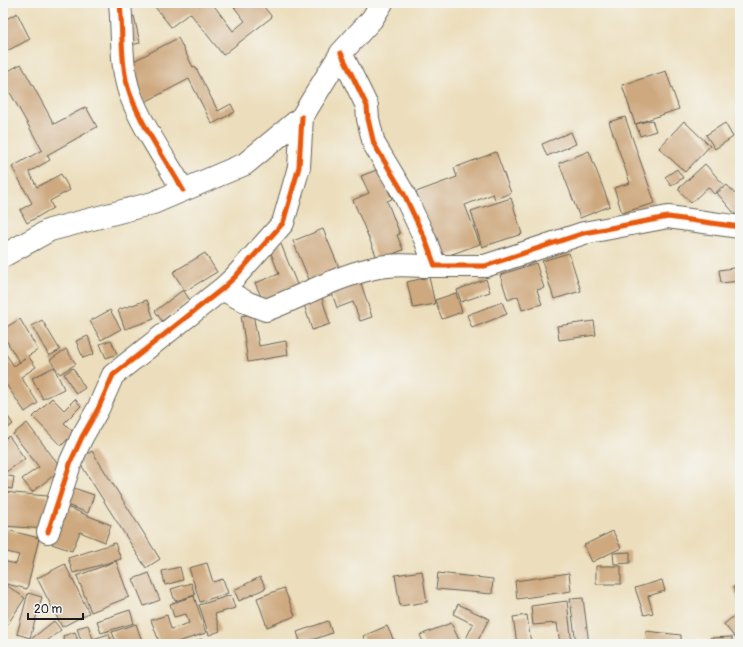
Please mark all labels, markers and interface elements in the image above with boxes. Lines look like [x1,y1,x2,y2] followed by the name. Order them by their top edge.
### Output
[28,595,83,621] scale bar
[34,602,63,617] text: 20 m

